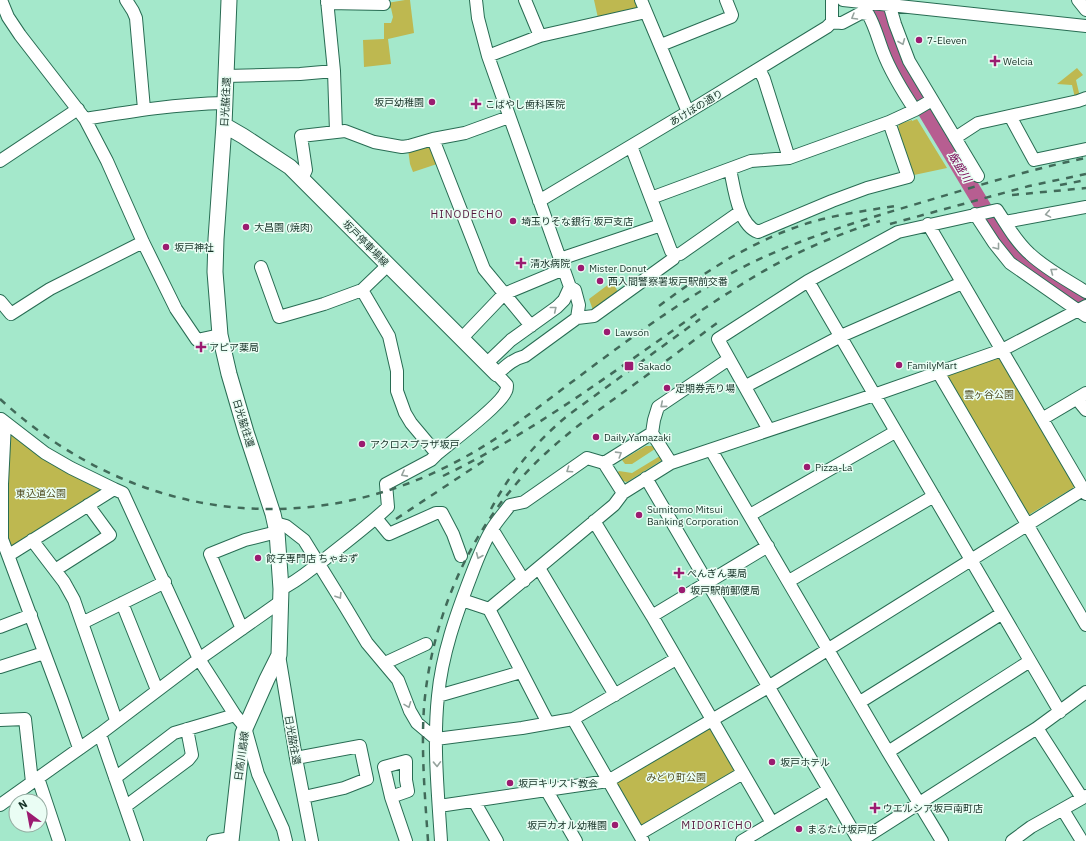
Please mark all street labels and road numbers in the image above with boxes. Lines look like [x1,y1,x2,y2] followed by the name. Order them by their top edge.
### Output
[218,77,233,127] street label: 日光脇往還
[667,86,725,128] street label: あけぼの通り
[340,218,391,269] street label: 坂戸停車場線
[230,397,257,449] street label: 日光脇往還
[282,714,303,766] street label: 日光脇往還
[232,730,251,782] street label: 日高川島線

